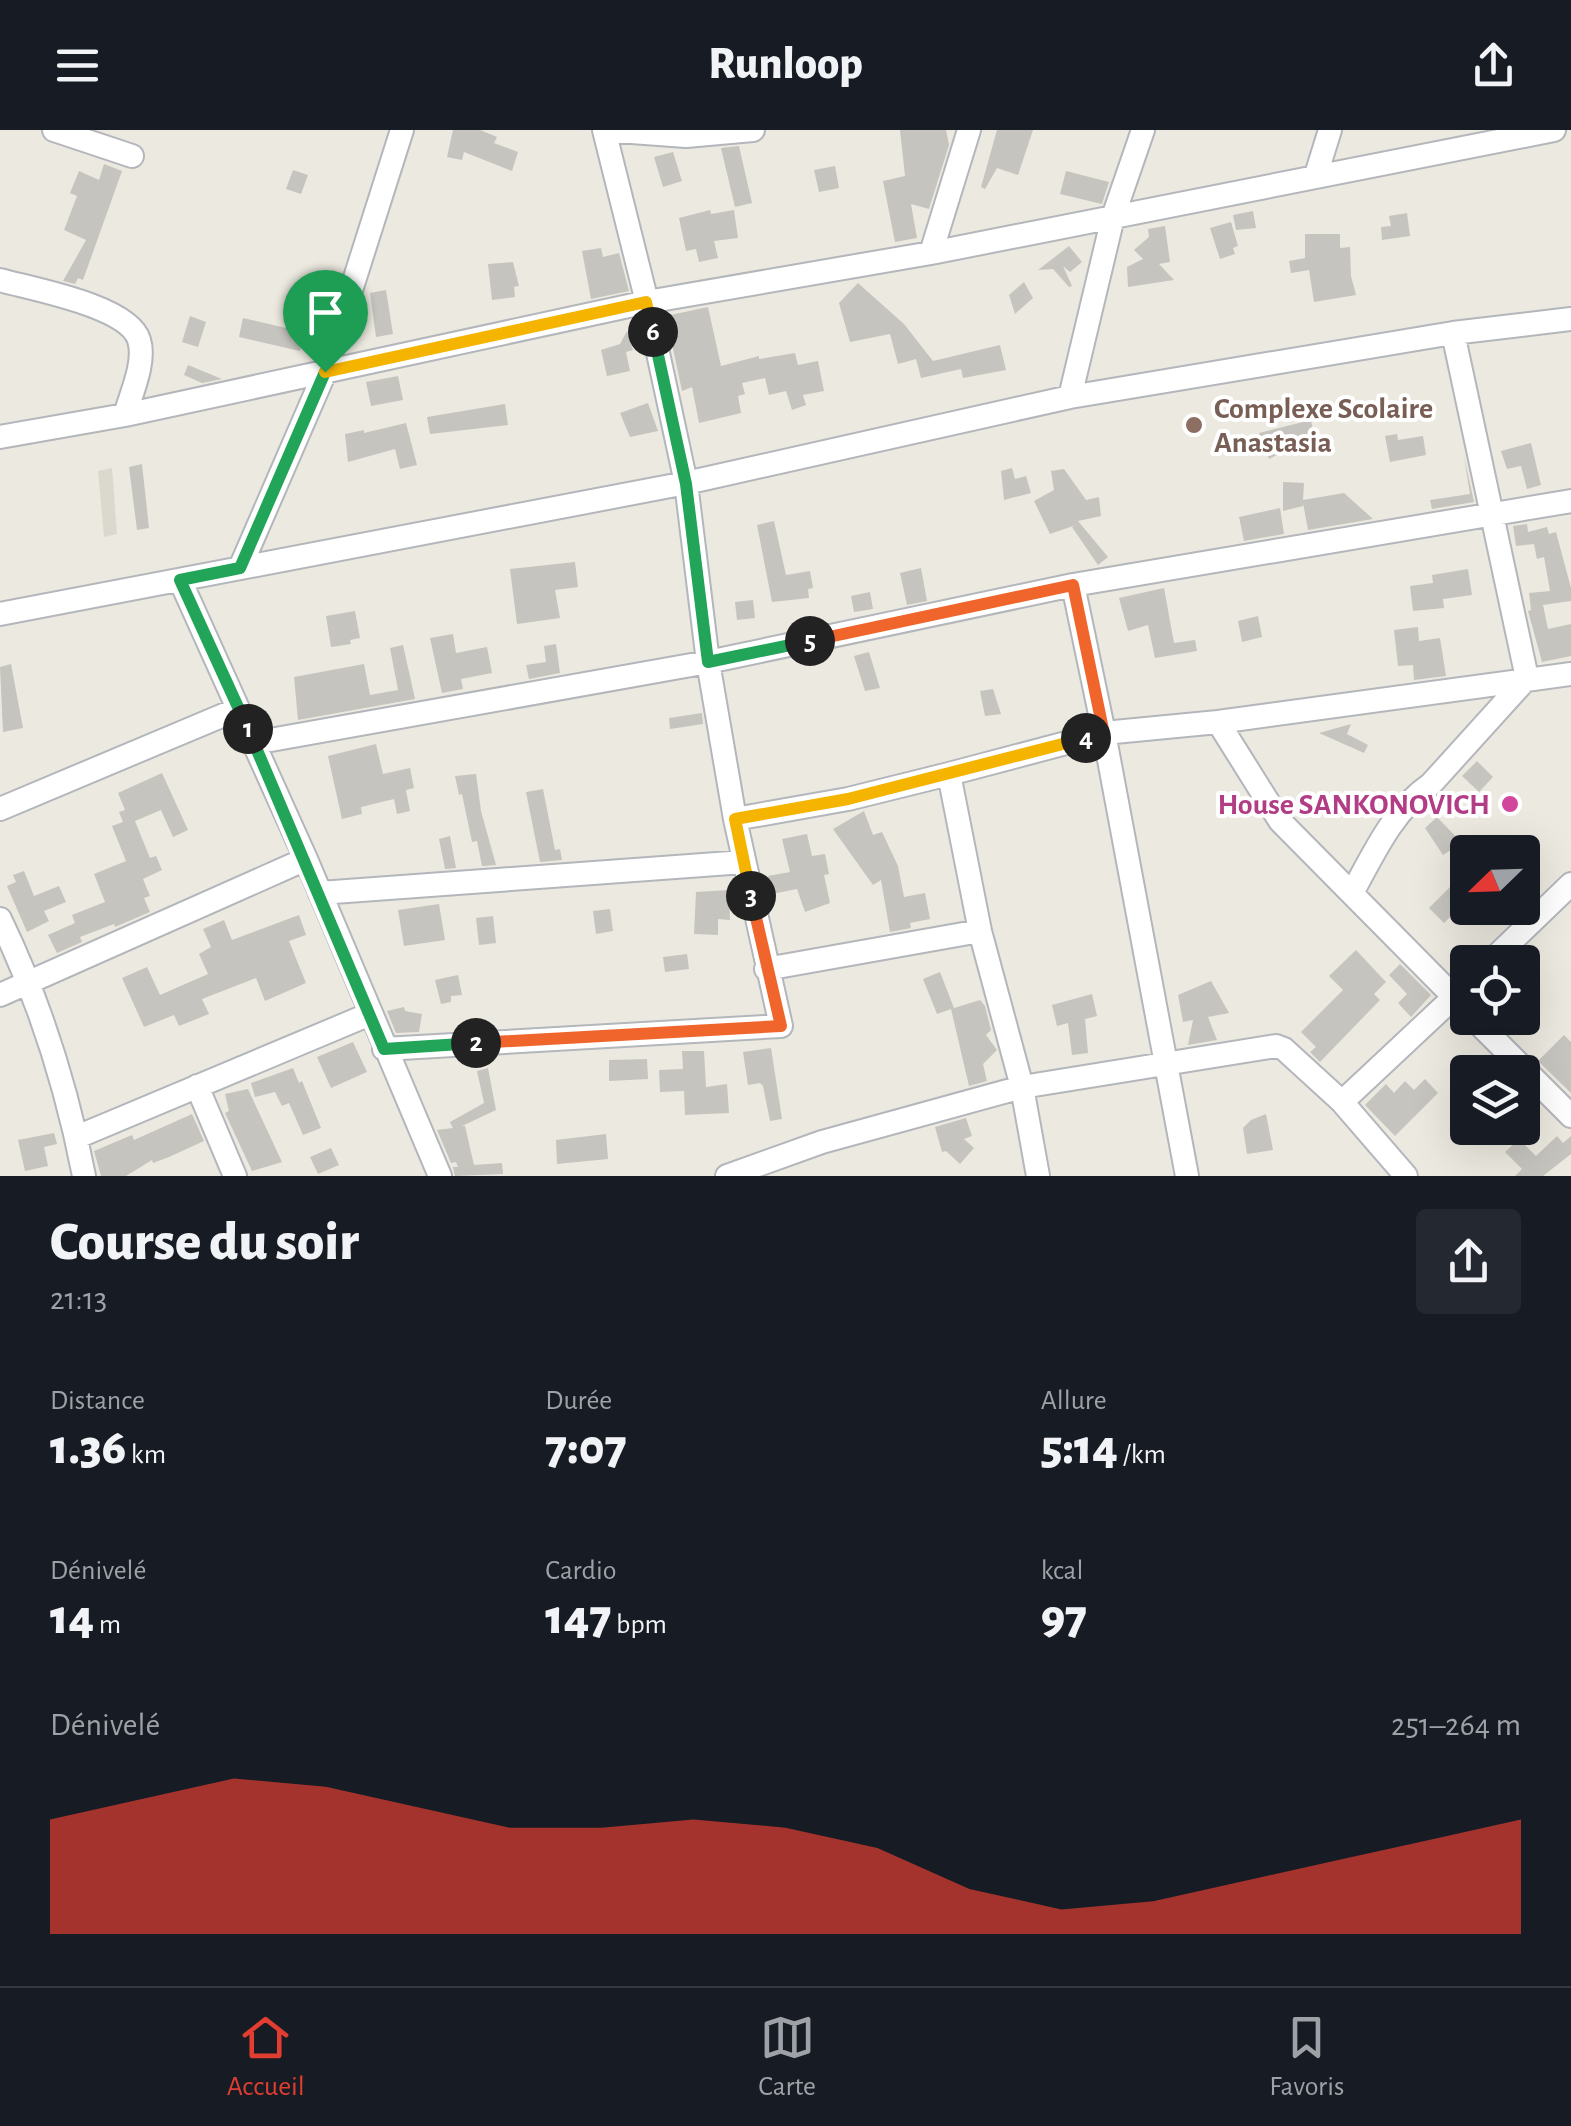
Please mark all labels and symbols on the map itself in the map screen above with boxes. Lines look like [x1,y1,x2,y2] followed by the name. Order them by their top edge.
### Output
[283,270,368,373] pin
[628,307,678,357] pin: 6
[1214,394,1433,458] place label: Complexe Scolaire Anastasia
[1183,414,1205,436] marker: Complexe Scolaire Anastasia
[785,616,835,666] pin: 5
[223,704,273,754] pin: 1
[1061,713,1111,763] pin: 4
[1218,790,1490,820] place label: House SANKONOVICH
[1499,793,1521,815] marker: House SANKONOVICH
[1450,835,1540,925] north arrow
[726,871,776,921] pin: 3
[451,1018,501,1068] pin: 2

